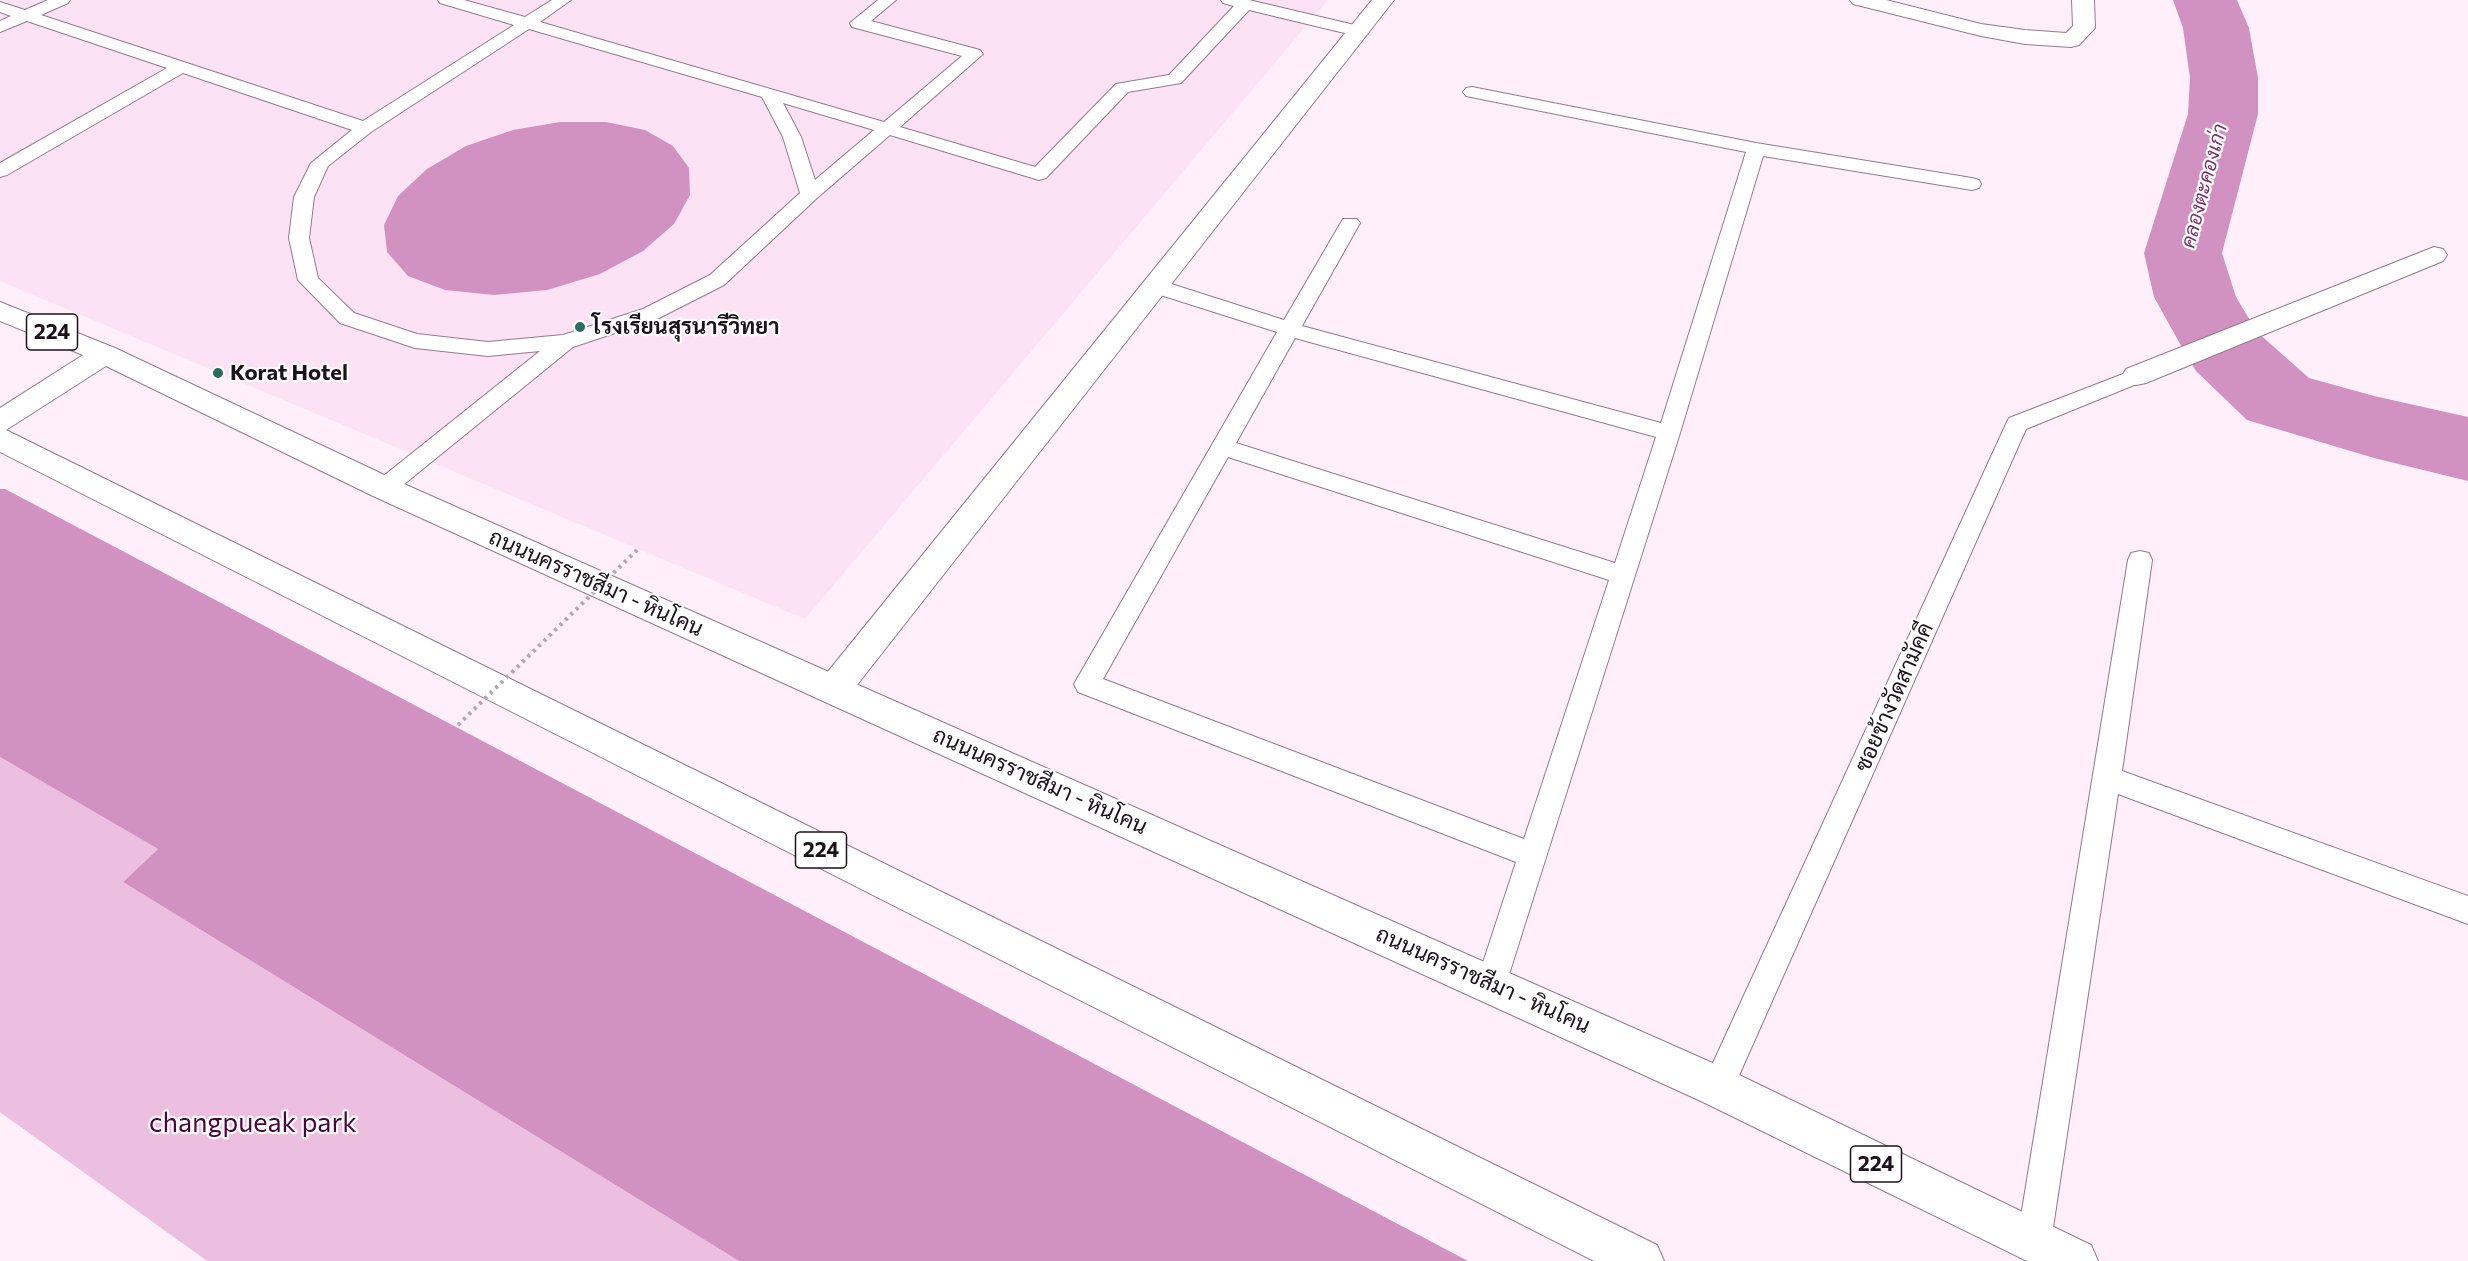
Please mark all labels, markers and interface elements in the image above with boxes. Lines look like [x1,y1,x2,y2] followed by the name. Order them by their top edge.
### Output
[2176,121,2232,251] water label: คลองตะคองเก่า
[26,314,78,350] road number: 224
[592,314,779,340] place label: โรงเรียนสุรนารีวิทยา
[573,320,587,334] marker: โรงเรียนสุรนารีวิทยา
[230,360,348,386] place label: Korat Hotel
[211,366,225,380] marker: Korat Hotel
[485,524,707,642] street label: ถนนนครราชสีมา - หินโคน
[1849,618,1939,776] street label: ซอยข้างวัดสามัคคี
[929,722,1151,840] street label: ถนนนครราชสีมา - หินโคน
[796,832,846,868] road number: 224
[1372,921,1594,1039] street label: ถนนนครราชสีมา - หินโคน
[149,1107,357,1139] park label: changpueak park
[1850,1146,1902,1182] road number: 224

